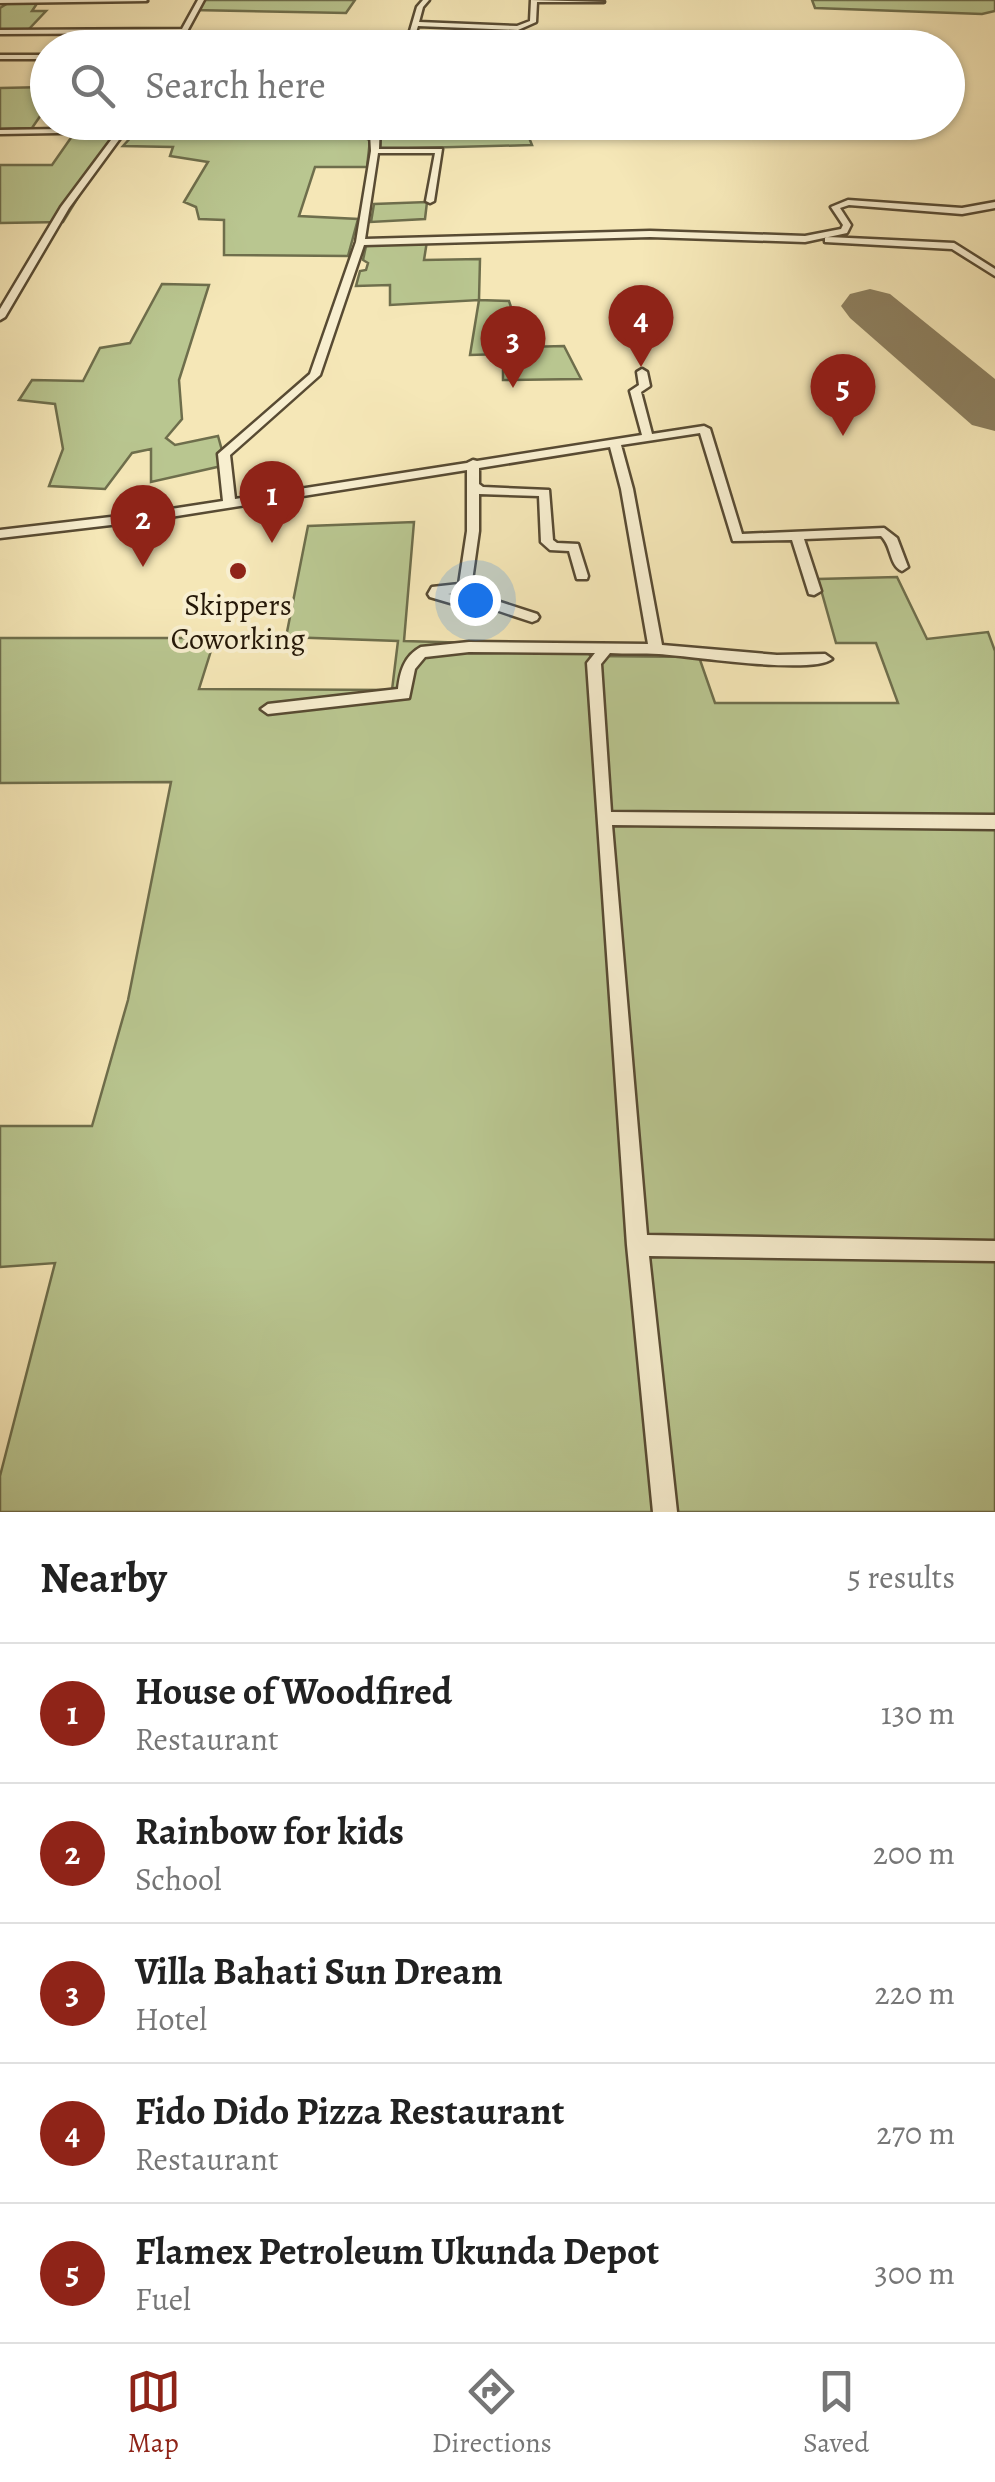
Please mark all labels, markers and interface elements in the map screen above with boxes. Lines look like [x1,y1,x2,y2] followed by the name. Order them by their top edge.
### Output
[30,30,965,140] search box
[65,58,120,113] icon: search
[145,59,326,111] text: Search here
[608,284,674,367] pin: 4
[480,306,546,388] pin: 3
[810,354,876,436] pin: 5
[240,460,304,543] pin: 1
[110,484,176,567] pin: 2
[227,560,249,582] marker: Skippers Coworking
[450,575,501,626] your location
[171,585,305,659] place label: Skippers Coworking
[40,1549,167,1606] text: Nearby
[847,1555,955,1599] text: 5 results
[135,1665,452,1717] text: House of Woodfired
[67,1691,78,1735] text: 1
[881,1691,955,1735] text: 130 m
[135,1717,279,1761] text: Restaurant
[135,1805,404,1857] text: Rainbow for kids
[65,1831,80,1875] text: 2
[873,1831,955,1875] text: 200 m
[135,1857,222,1901] text: School
[135,1945,503,1997] text: Villa Bahati Sun Dream
[66,1971,79,2015] text: 3
[875,1971,955,2015] text: 220 m
[135,1997,207,2041] text: Hotel
[135,2085,564,2137] text: Fido Dido Pizza Restaurant
[65,2111,80,2155] text: 4
[876,2111,955,2155] text: 270 m
[135,2137,279,2181] text: Restaurant
[135,2225,659,2277] text: Flamex Petroleum Ukunda Depot
[66,2251,79,2295] text: 5
[875,2251,955,2295] text: 300 m
[135,2277,191,2321] text: Fuel
[126,2364,181,2462] tab: Map
[432,2364,552,2462] tab: Directions
[803,2364,869,2462] tab: Saved

